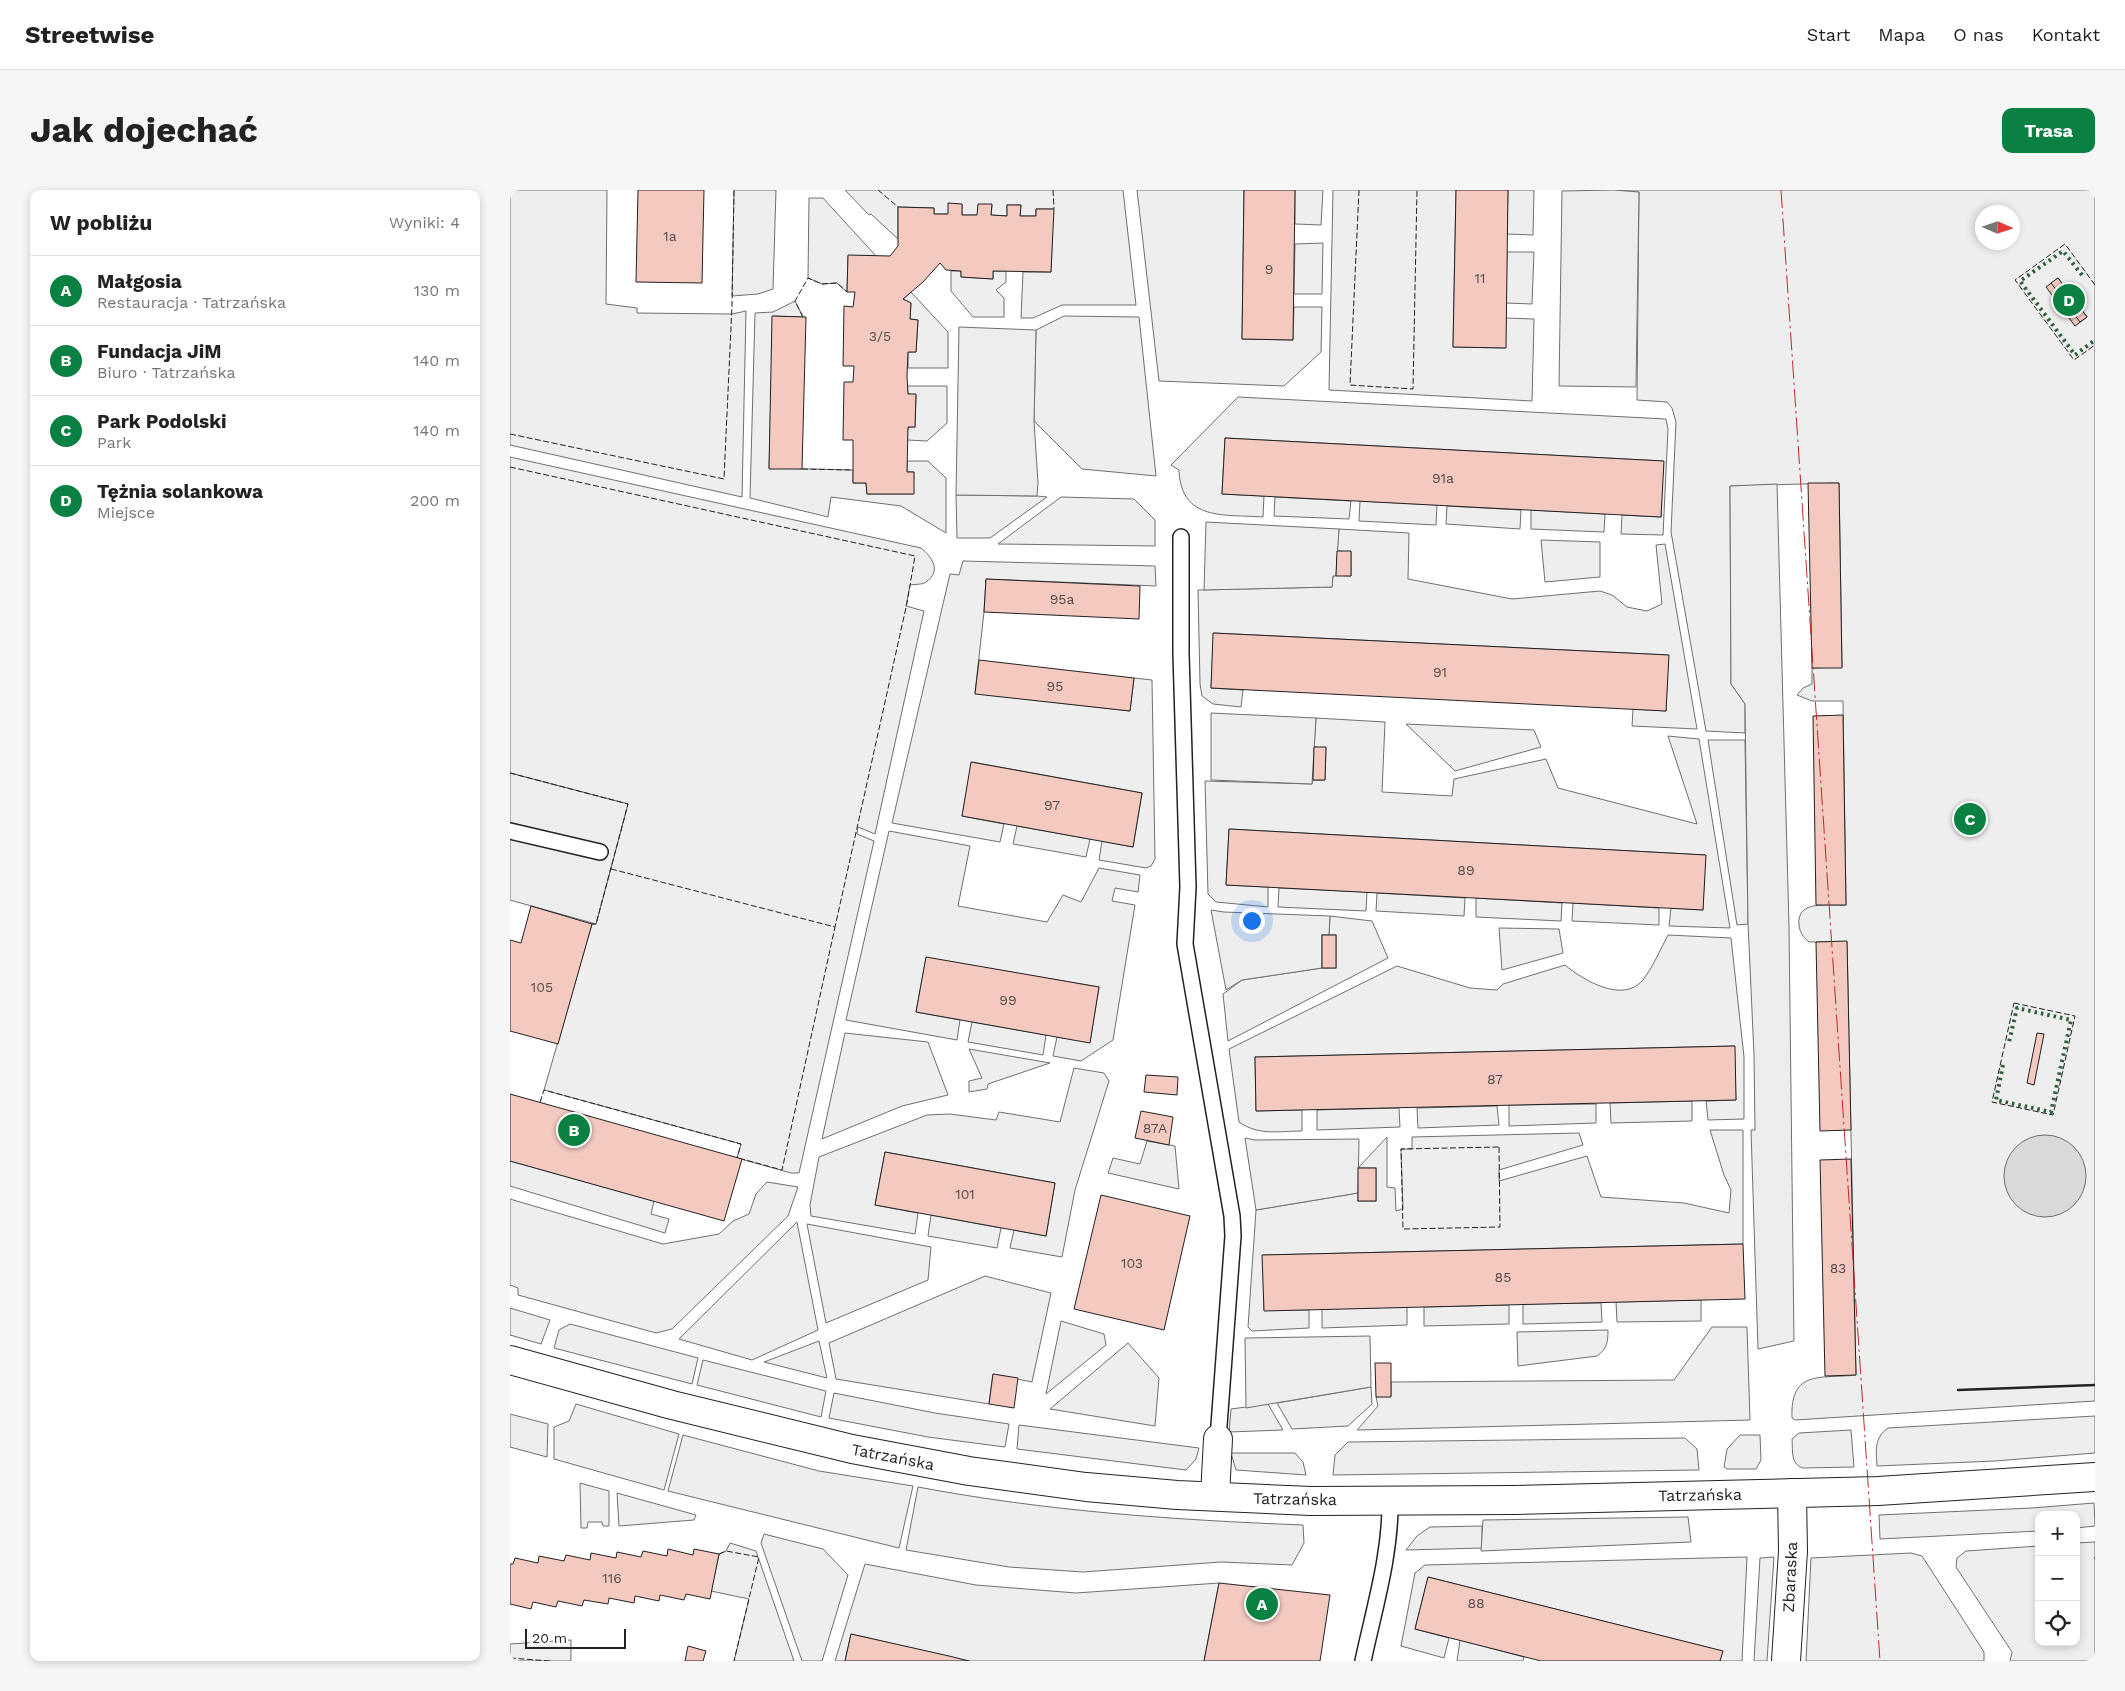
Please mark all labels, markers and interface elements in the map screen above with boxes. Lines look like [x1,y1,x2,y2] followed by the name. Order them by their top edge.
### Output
[25,21,154,49] text: Streetwise
[1807,24,1850,45] text: Start
[1878,24,1925,45] text: Mapa
[1953,24,2004,45] text: O nas
[2032,24,2100,45] text: Kontakt
[2002,108,2095,153] button: Trasa
[30,109,258,151] text: Jak dojechać
[1975,205,2020,250] north arrow
[50,210,152,235] text: W pobliżu
[389,213,460,232] text: Wyniki: 4
[663,228,677,244] house number: 1a
[1265,261,1273,277] house number: 9
[97,270,182,293] text: Małgosia
[1475,270,1485,286] house number: 11
[61,281,71,300] text: A
[414,281,460,300] text: 130 m
[2053,281,2085,319] pin: D
[97,293,286,312] text: Restauracja · Tatrzańska
[869,328,891,344] house number: 3/5
[97,340,222,363] text: Fundacja JiM
[61,351,71,370] text: B
[413,351,460,370] text: 140 m
[97,363,235,382] text: Biuro · Tatrzańska
[97,410,227,433] text: Park Podolski
[61,421,71,440] text: C
[413,421,460,440] text: 140 m
[97,433,131,452] text: Park
[1432,470,1454,486] house number: 91a
[97,480,263,503] text: Tężnia solankowa
[60,491,72,510] text: D
[410,491,460,510] text: 200 m
[97,503,155,522] text: Miejsce
[1050,591,1074,607] house number: 95a
[1433,664,1447,680] house number: 91
[1047,678,1063,694] house number: 95
[1044,797,1060,813] house number: 97
[1954,800,1986,838] pin: C
[1457,862,1475,878] house number: 89
[1239,908,1265,934] your location
[531,979,553,995] house number: 105
[999,992,1017,1008] house number: 99
[1487,1071,1503,1087] house number: 87
[558,1111,590,1149] pin: B
[1143,1120,1167,1136] house number: 87A
[955,1186,975,1202] house number: 101
[1121,1255,1143,1271] house number: 103
[1830,1260,1846,1276] house number: 83
[1495,1269,1511,1285] house number: 85
[850,1440,936,1474] street label: Tatrzańska
[1658,1485,1742,1505] street label: Tatrzańska
[1253,1489,1337,1509] street label: Tatrzańska
[2035,1511,2080,1646] map controls
[2035,1511,2080,1556] button: +
[1779,1541,1801,1613] street label: Zbaraska
[2035,1556,2080,1601] button: −
[602,1570,622,1586] house number: 116
[1246,1585,1278,1623] pin: A
[1467,1595,1485,1611] house number: 88
[2035,1601,2080,1646] button: locate
[525,1626,626,1649] scale bar
[532,1630,567,1646] text: 20 m

